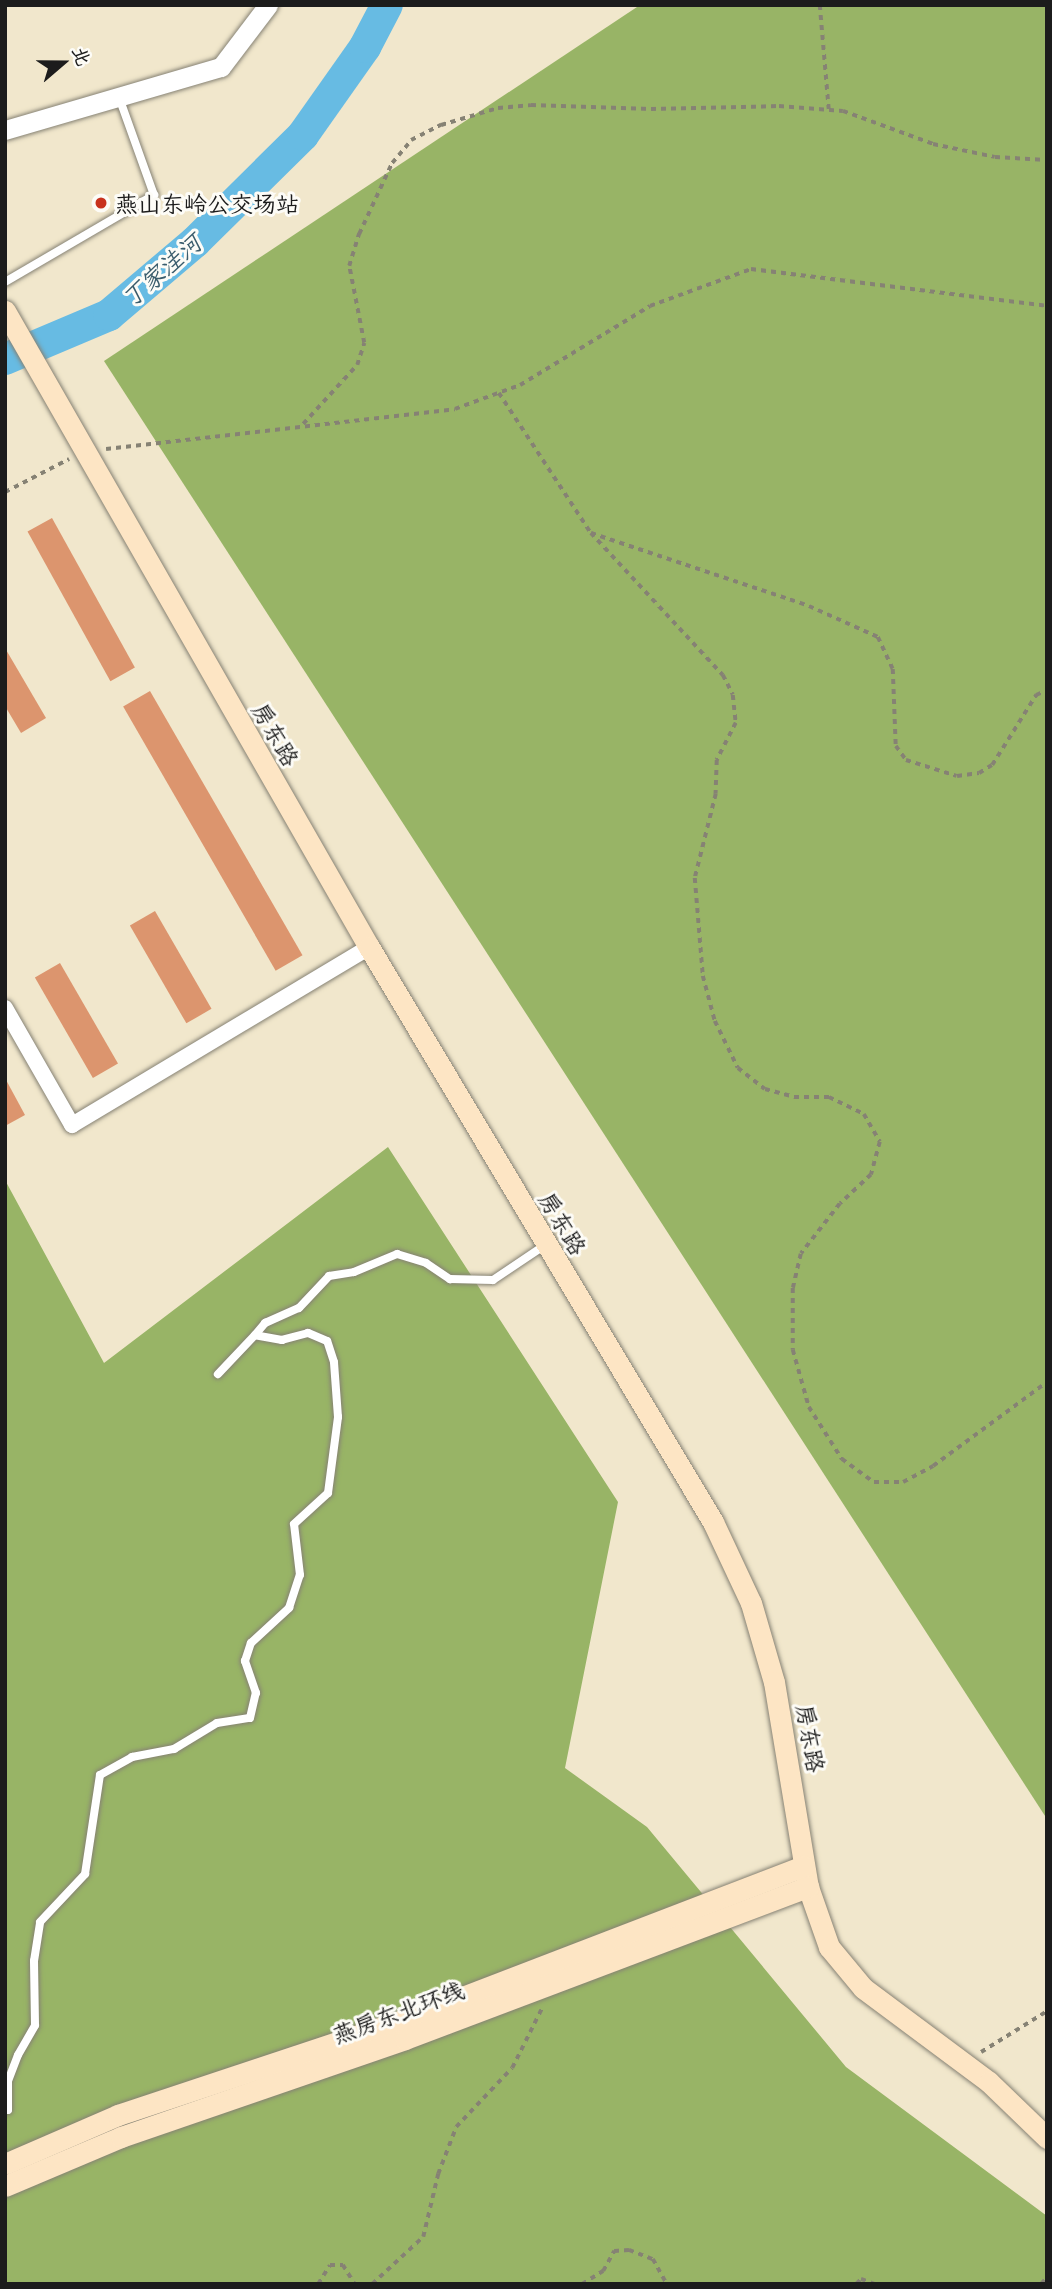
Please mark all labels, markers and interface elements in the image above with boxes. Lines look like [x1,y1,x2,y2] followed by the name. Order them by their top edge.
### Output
[28,28,98,98] north arrow
[66,42,99,70] text: 北
[115,189,299,217] place label: 燕山东岭公交场站
[93,195,109,211] marker: 燕山东岭公交场站
[115,228,207,312] water label: 丁家洼河
[247,697,305,771] street label: 房东路
[533,1186,593,1260] street label: 房东路
[791,1702,831,1774] street label: 房东路
[328,1975,468,2049] street label: 燕房东北环线

